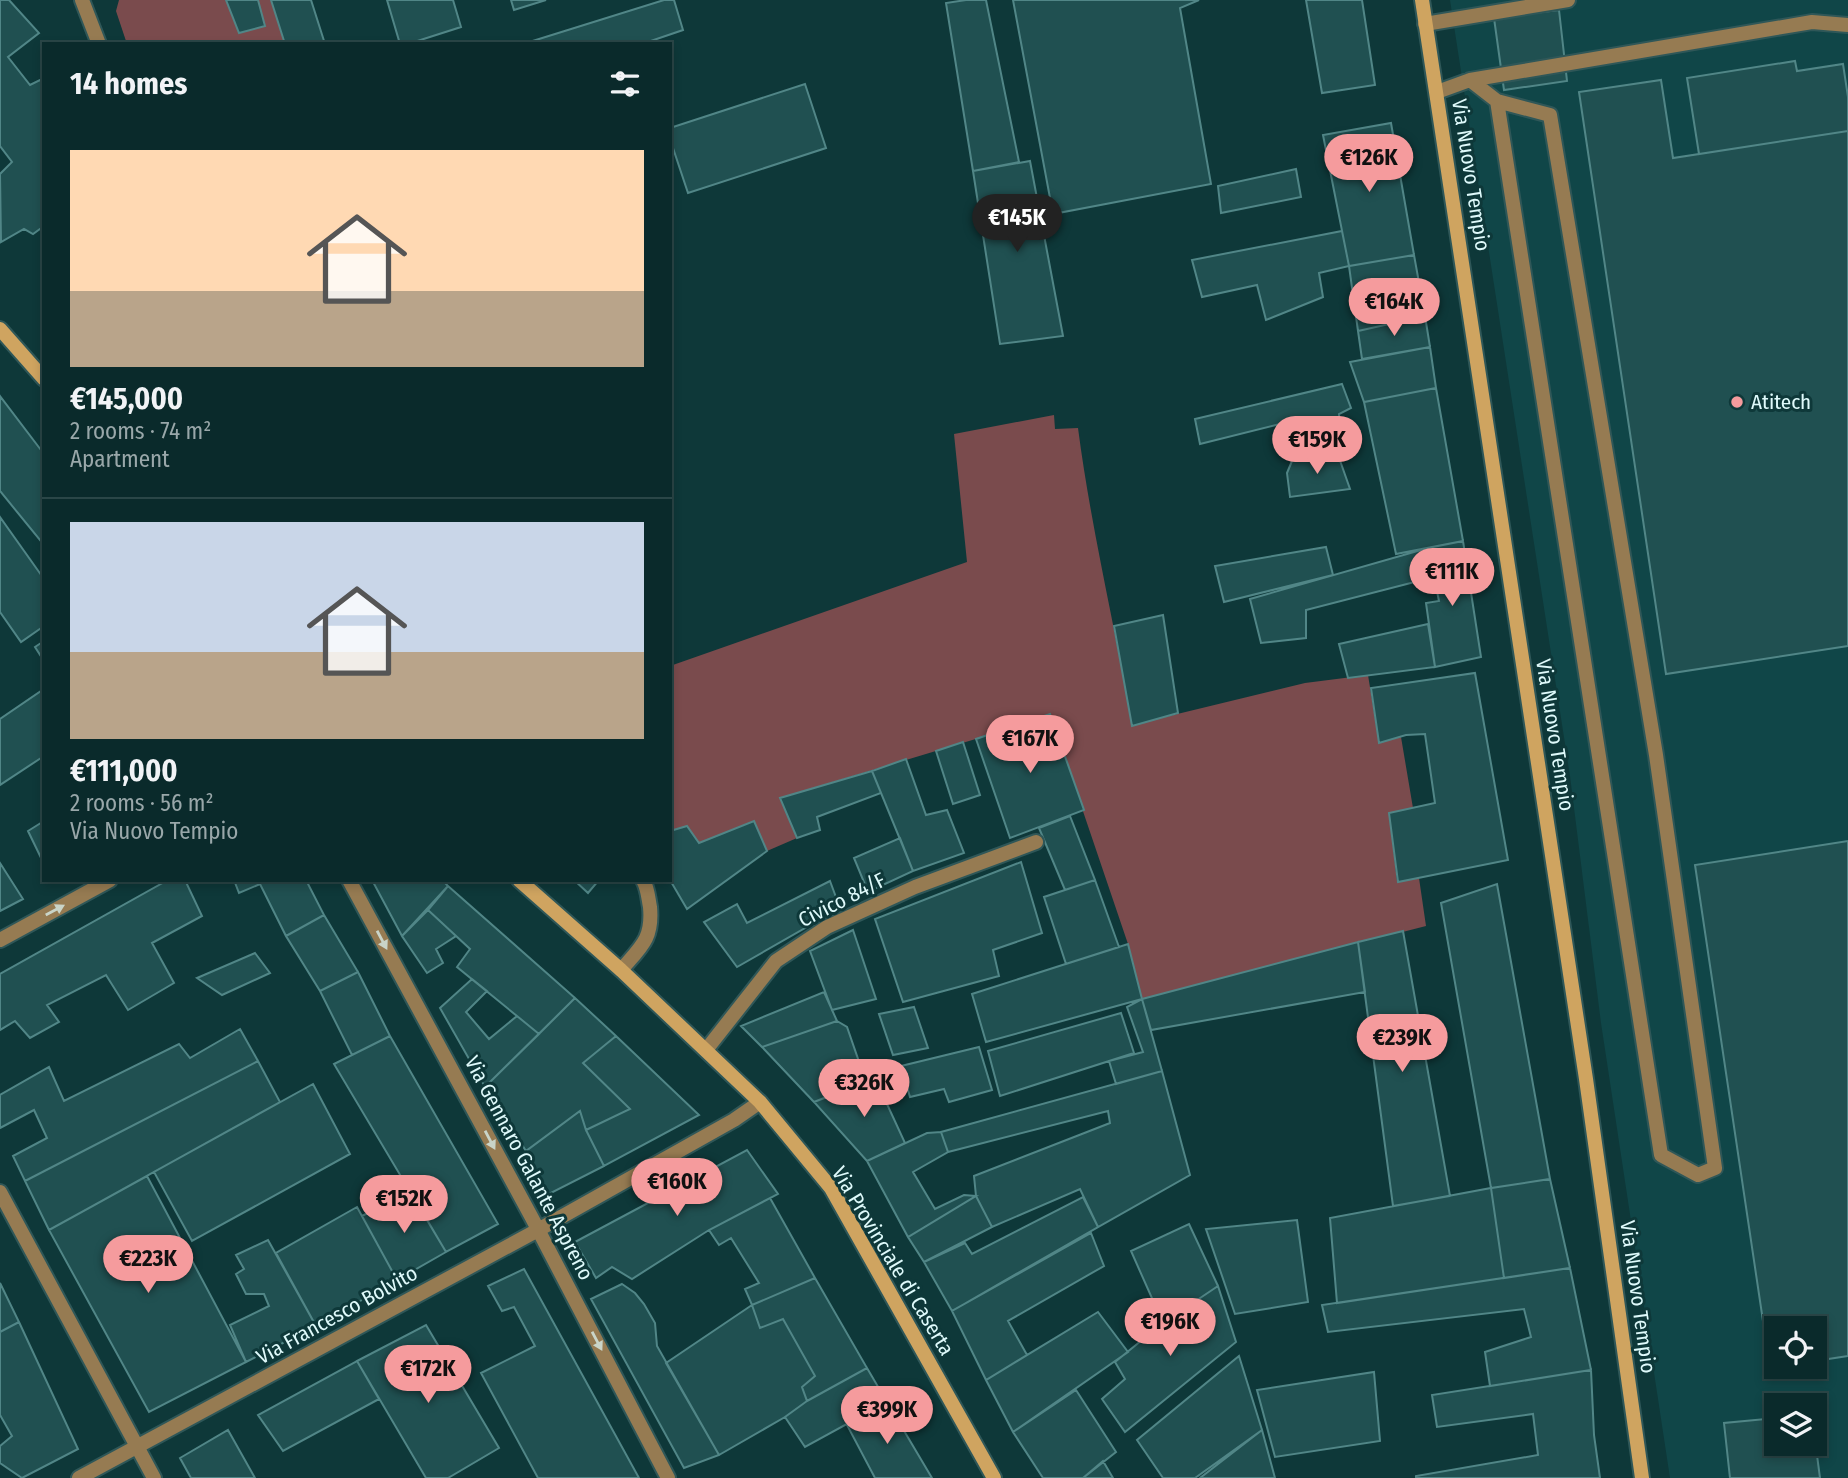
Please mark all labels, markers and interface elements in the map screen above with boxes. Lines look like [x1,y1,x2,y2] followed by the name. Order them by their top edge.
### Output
[606,65,644,103] icon: filters
[70,66,187,102] text: 14 homes
[1446,97,1496,253] street label: Via Nuovo Tempio
[1320,134,1418,194] pin: €126K
[1340,143,1398,171] text: €126K
[968,194,1066,254] pin: €145K
[294,196,420,322] icon: home
[988,203,1046,231] text: €145K
[1345,278,1443,338] pin: €164K
[1365,287,1423,315] text: €164K
[70,381,183,417] text: €145,000
[1751,389,1811,415] place label: Atitech
[1729,394,1745,410] marker: Atitech
[1268,416,1366,476] pin: €159K
[70,417,211,445] text: 2 rooms · 74 m²
[1288,425,1346,453] text: €159K
[70,445,170,473] text: Apartment
[1403,548,1501,608] pin: €111K
[1425,557,1479,585] text: €111K
[294,568,420,694] icon: home
[1530,657,1580,813] street label: Via Nuovo Tempio
[981,716,1079,775] pin: €167K
[1002,724,1058,752] text: €167K
[70,753,178,789] text: €111,000
[70,789,214,817] text: 2 rooms · 56 m²
[70,817,238,845] text: Via Nuovo Tempio
[794,867,890,933] street label: Civico 84/F
[45,904,65,916] one-way arrow
[376,930,388,950] one-way arrow
[1353,1014,1451,1074] pin: €239K
[1373,1023,1431,1051] text: €239K
[459,1052,599,1284] street label: Via Gennaro Galante Aspreno
[815,1060,913,1119] pin: €326K
[834,1068,894,1096] text: €326K
[484,1130,496,1150] one-way arrow
[628,1158,726,1218] pin: €160K
[826,1162,960,1360] street label: Via Provinciale di Caserta
[647,1167,707,1195] text: €160K
[355,1176,453,1235] pin: €152K
[376,1184,432,1212] text: €152K
[1614,1219,1662,1375] street label: Via Nuovo Tempio
[99,1236,197,1295] pin: €223K
[119,1244,177,1272] text: €223K
[252,1260,422,1370] street label: Via Francesco Bolvito
[1121,1298,1219,1358] pin: €196K
[1141,1307,1199,1335] text: €196K
[1764,1316,1827,1456] map controls
[1764,1316,1827,1379] button: locate
[591,1331,602,1351] one-way arrow
[379,1346,477,1405] pin: €172K
[400,1354,456,1382] text: €172K
[838,1386,936,1446] pin: €399K
[1764,1393,1827,1456] button: layers
[857,1395,917,1423] text: €399K

